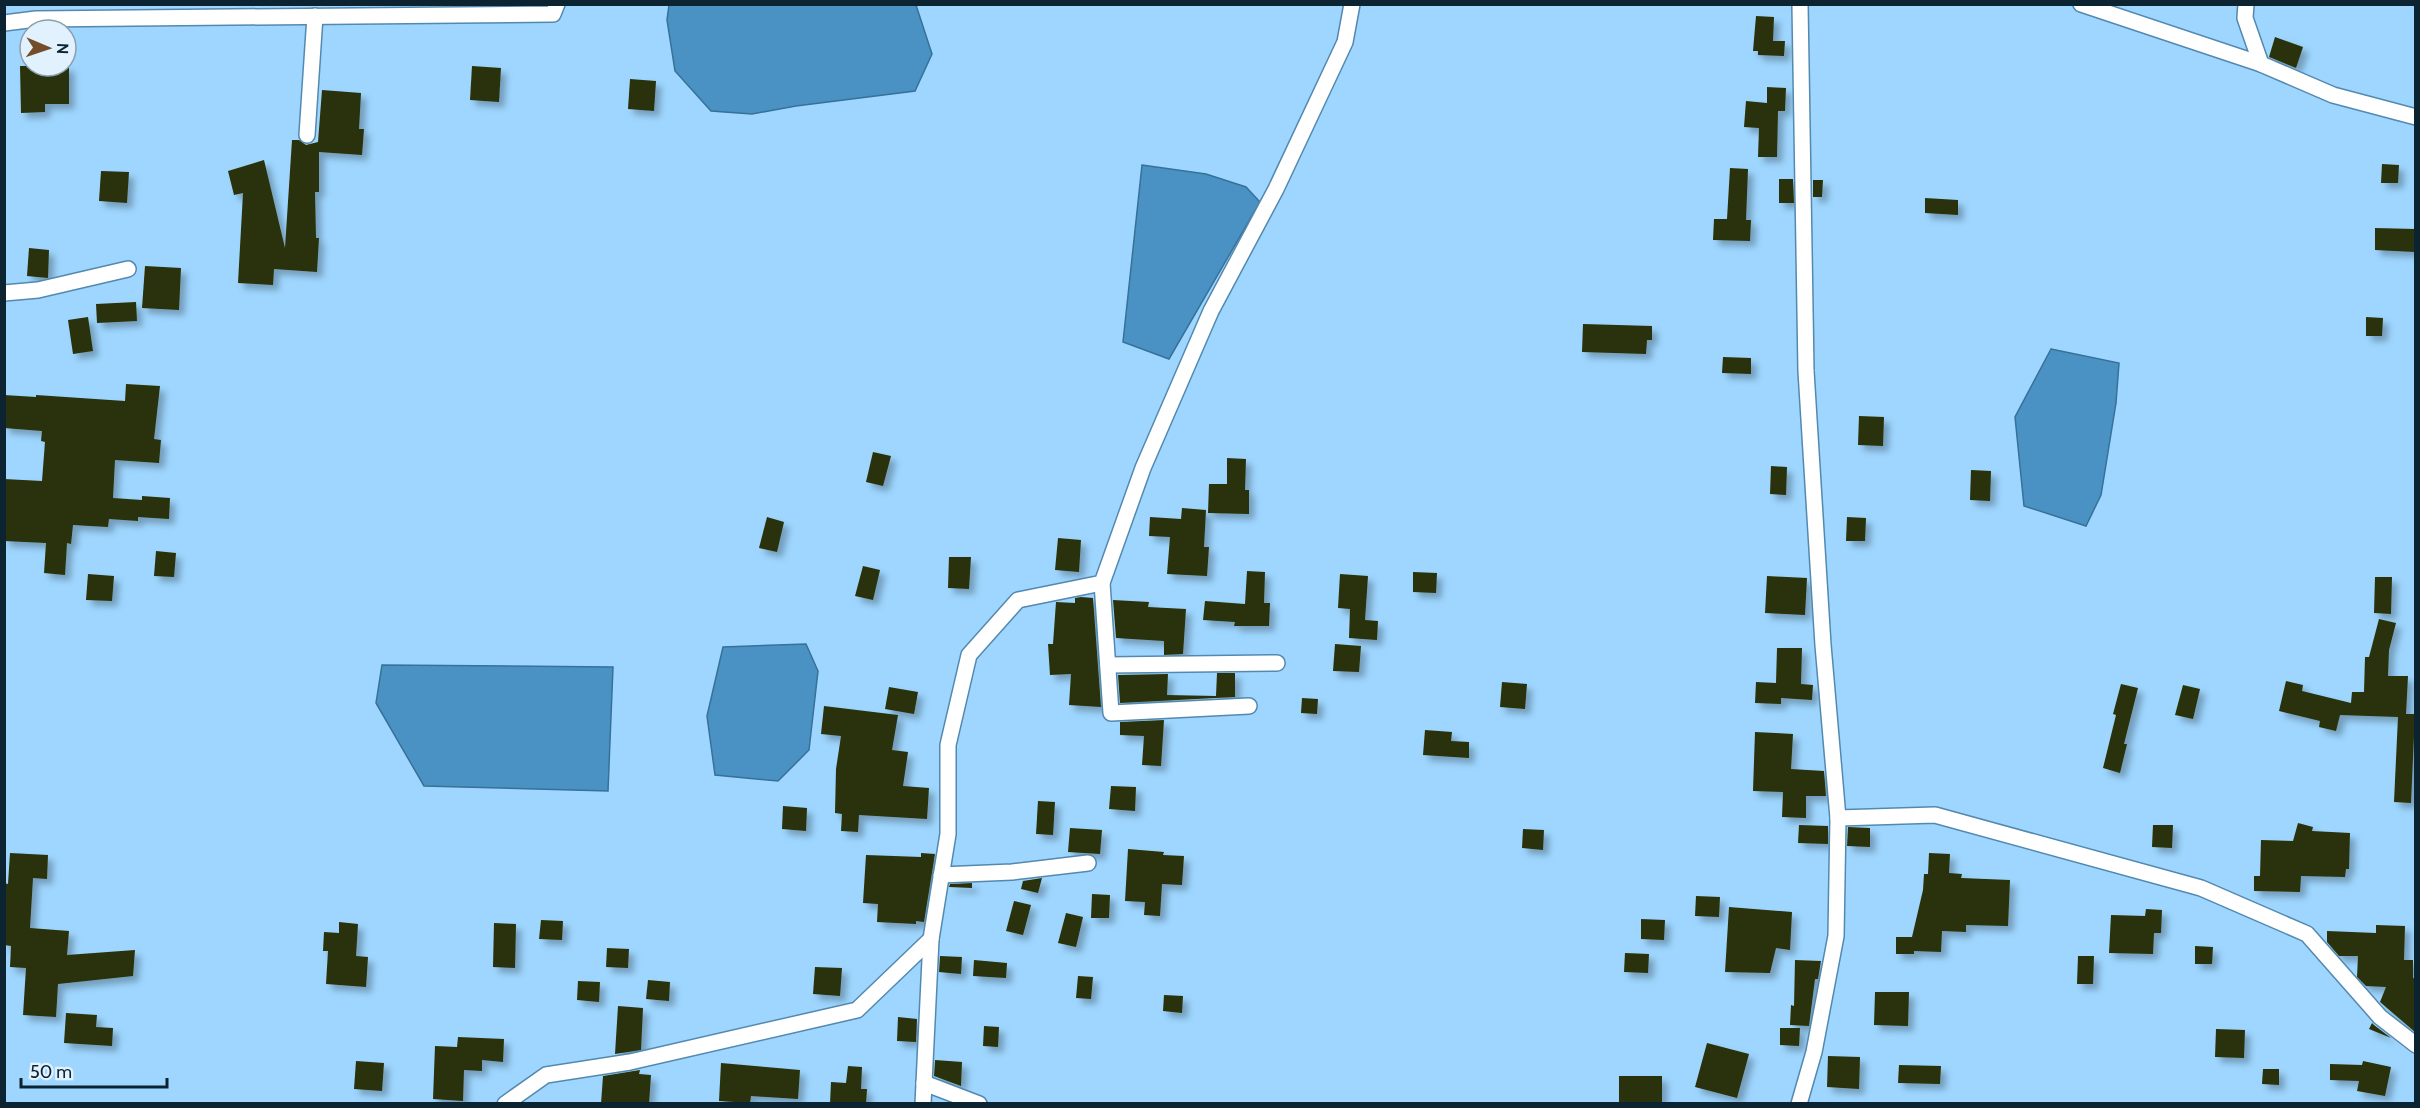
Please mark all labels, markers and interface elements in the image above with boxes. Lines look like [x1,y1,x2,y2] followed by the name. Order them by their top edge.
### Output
[18,18,78,78] north arrow
[53,43,72,54] text: N
[21,1051,166,1089] scale bar
[30,1061,72,1083] text: 50 m

